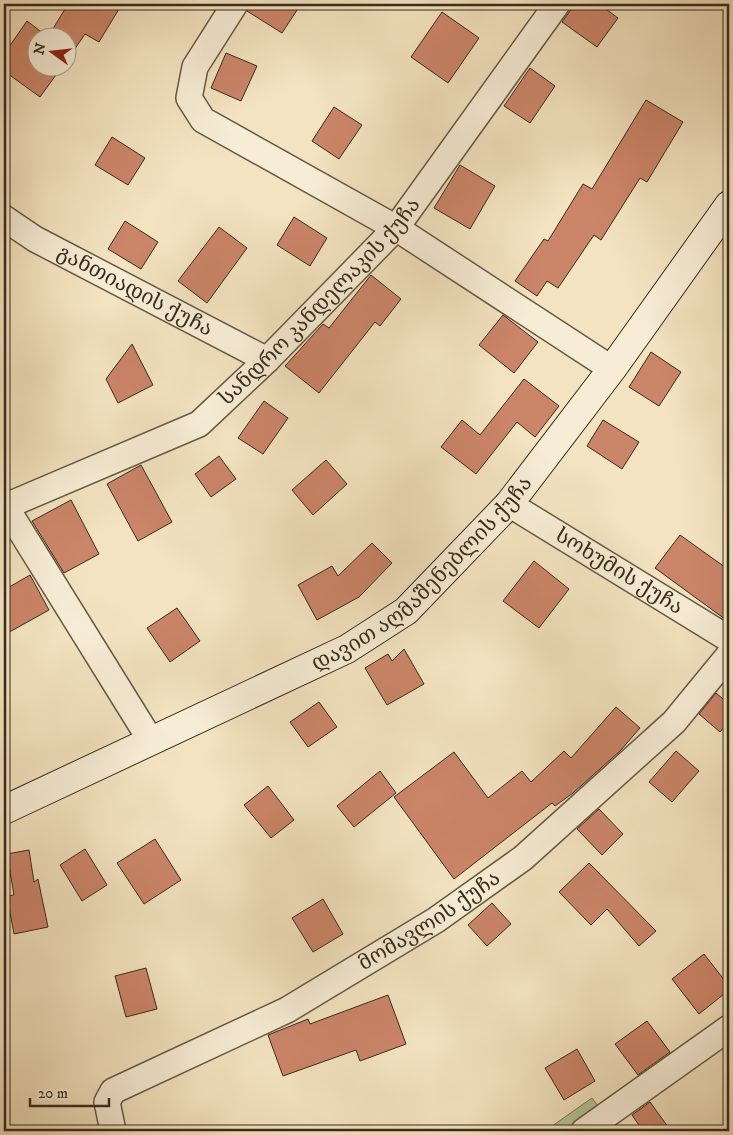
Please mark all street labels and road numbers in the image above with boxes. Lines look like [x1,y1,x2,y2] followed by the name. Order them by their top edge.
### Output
[214,193,426,411] street label: სანდრო კანდელაკის ქუჩა
[53,240,217,342] street label: განთიადის ქუჩა
[307,471,538,677] street label: დავით აღმაშენებლის ქუჩა
[550,522,688,621] street label: სოხუმის ქუჩა
[354,865,505,977] street label: მომავლის ქუჩა

